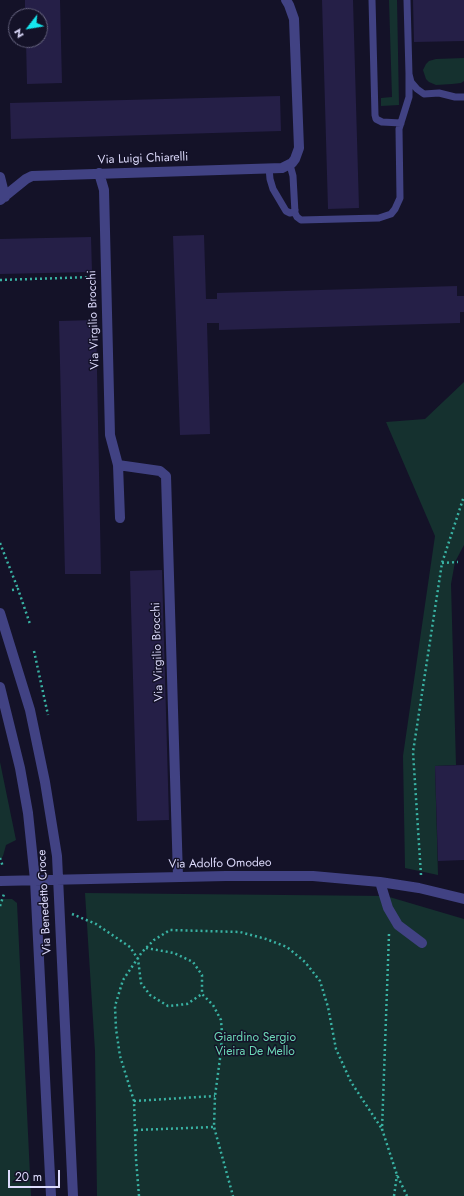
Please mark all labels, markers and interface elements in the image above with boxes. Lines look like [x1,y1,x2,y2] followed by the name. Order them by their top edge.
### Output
[8,8,48,48] north arrow
[9,26,28,42] text: N
[97,150,189,168] street label: Via Luigi Chiarelli
[85,270,103,370] street label: Via Virgilio Brocchi
[149,602,167,702] street label: Via Virgilio Brocchi
[35,849,55,955] street label: Via Benedetto Croce
[168,856,272,872] street label: Via Adolfo Omodeo
[214,1031,296,1059] park label: Giardino Sergio Vieira De Mello
[10,1162,62,1188] scale bar
[15,1168,42,1186] text: 20 m

